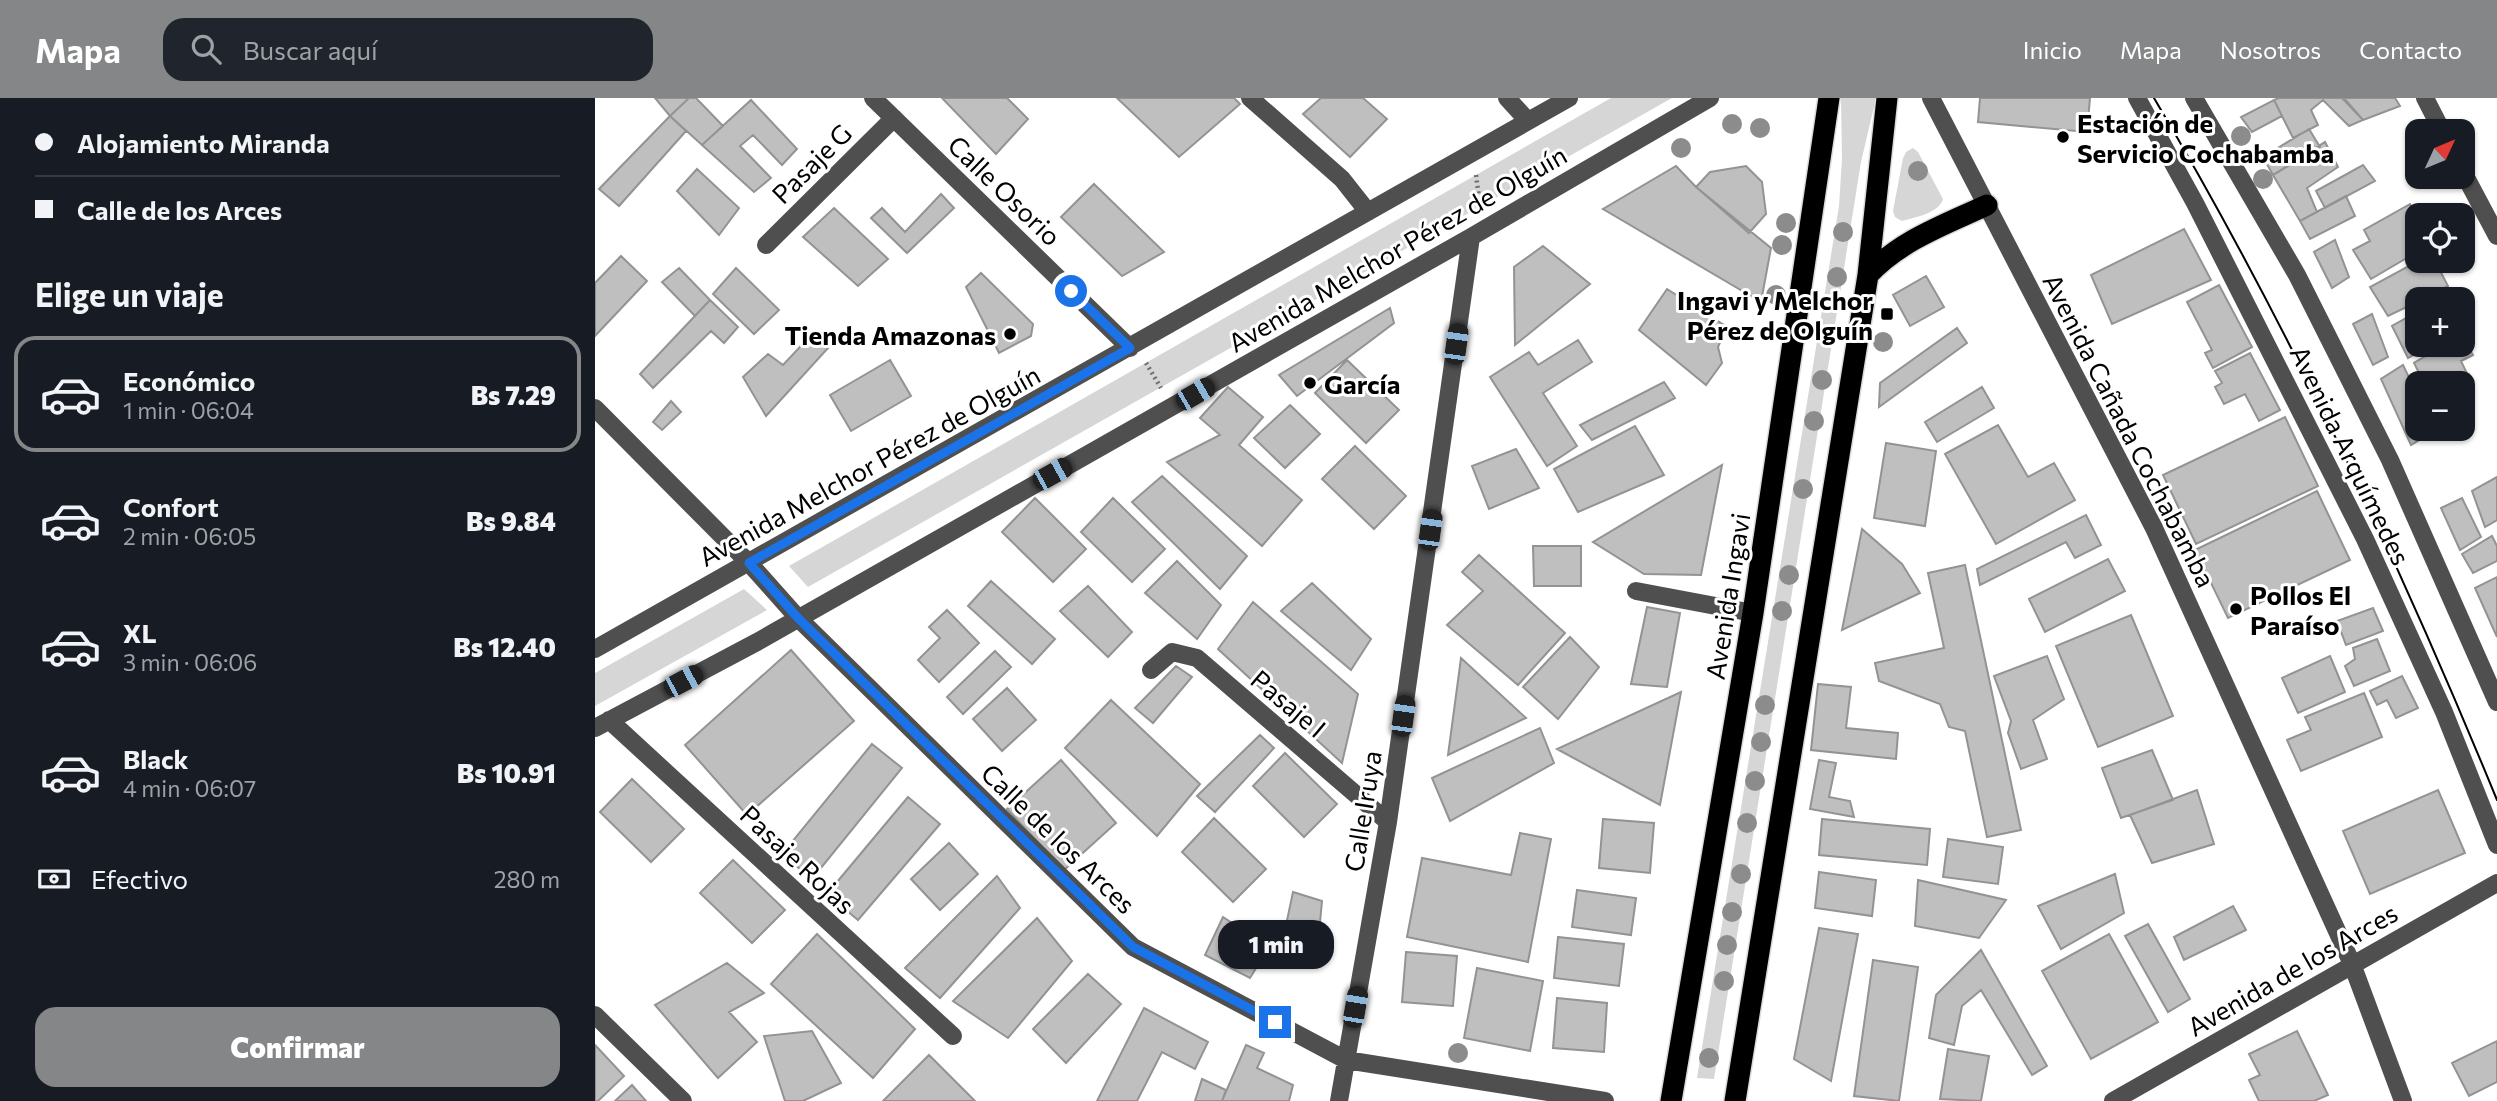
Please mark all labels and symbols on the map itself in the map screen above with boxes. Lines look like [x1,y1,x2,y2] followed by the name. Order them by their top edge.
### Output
[2077,107,2334,168] place label: Estación de Servicio Cochabamba
[765,117,857,209] street label: Pasaje G
[2405,119,2475,189] north arrow
[942,129,1068,251] street label: Calle Osorio
[2055,129,2071,145] marker: Estación de Servicio Cochabamba
[1222,138,1572,358] street label: Avenida Melchor Pérez de Olguín
[2037,268,2223,592] street label: Avenida Cañada Cochabamba
[1055,275,1087,307] route start
[1677,284,1873,345] place label: Ingavi y Melchor Pérez de Olguín
[1879,306,1895,322] marker: Ingavi y Melchor Pérez de Olguín
[785,319,996,350] place label: Tienda Amazonas
[1443,322,1470,366] car
[1002,326,1018,342] marker: Tienda Amazonas
[2284,340,2418,570] street label: Avenida Arquímedes
[693,358,1045,572] street label: Avenida Melchor Pérez de Olguín
[1324,368,1401,399] place label: García
[1172,374,1219,414] car
[1302,375,1318,391] marker: García
[1029,455,1076,493] car
[1417,508,1444,552] car
[1699,511,1755,681] street label: Avenida Ingavi
[2250,579,2351,640] place label: Pollos El Paraíso
[2228,601,2244,617] marker: Pollos El Paraíso
[660,662,707,700] car
[1245,663,1333,743] street label: Pasaje I
[1390,694,1417,738] car
[1337,748,1387,874] street label: Calle Iruya
[976,757,1142,919] street label: Calle de los Arces
[734,798,862,920] street label: Pasaje Rojas
[2181,896,2403,1042] street label: Avenida de los Arces
[1217,920,1333,970] callout: 1 min
[1342,984,1369,1030] car
[1259,1006,1291,1038] route end

